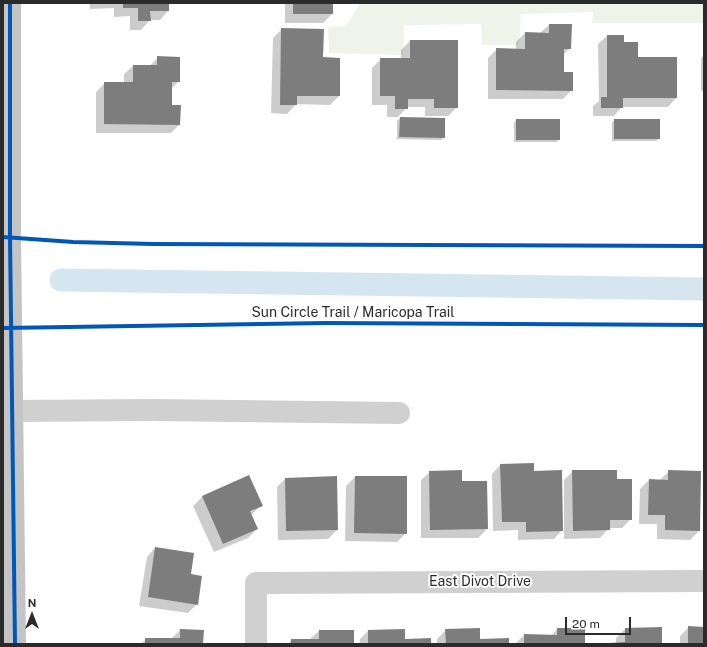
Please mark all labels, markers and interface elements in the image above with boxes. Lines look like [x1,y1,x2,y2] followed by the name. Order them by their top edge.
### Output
[251,305,455,321] street label: Sun Circle Trail / Maricopa Trail
[429,574,531,590] street label: East Divot Drive
[12,595,52,635] north arrow
[28,597,36,609] text: N
[567,609,633,635] scale bar
[572,617,600,631] text: 20 m

